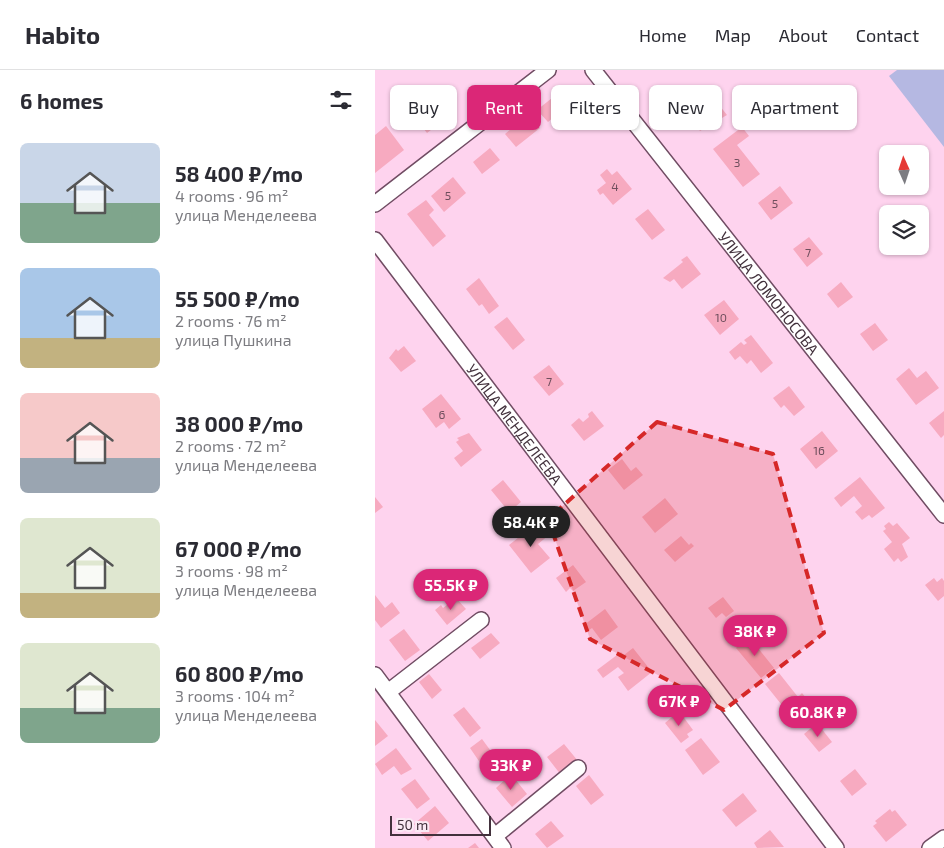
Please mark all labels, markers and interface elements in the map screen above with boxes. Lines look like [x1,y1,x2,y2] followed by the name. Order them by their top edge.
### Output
[25,20,100,49] text: Habito
[639,24,687,46] text: Home
[715,24,751,46] text: Map
[779,24,828,46] text: About
[856,24,919,46] text: Contact
[390,85,457,130] chip: Buy
[467,85,541,130] chip: Rent
[551,85,639,130] chip: Filters
[649,85,722,130] chip: New
[732,85,857,130] chip: Apartment
[327,86,355,114] icon: filters
[20,88,103,113] text: 6 homes
[879,145,929,195] north arrow
[879,145,929,255] map controls
[734,155,740,169] house number: 3
[175,161,303,186] text: 58 400 ₽/mo
[60,163,120,223] icon: home
[611,179,619,193] house number: 4
[175,186,288,205] text: 4 rooms · 96 m²
[445,188,451,202] house number: 5
[772,196,778,210] house number: 5
[175,205,317,224] text: улица Менделеева
[879,205,929,255] button: layers
[715,228,823,358] street label: УЛИЦА ЛОМОНОСОВА
[805,245,811,259] house number: 7
[175,286,300,311] text: 55 500 ₽/mo
[60,288,120,348] icon: home
[715,310,727,324] house number: 10
[175,311,287,330] text: 2 rooms · 76 m²
[175,330,291,349] text: улица Пушкина
[463,360,566,488] street label: УЛИЦА МЕНДЕЛЕЕВА
[546,374,552,388] house number: 7
[439,407,446,421] house number: 6
[175,411,303,436] text: 38 000 ₽/mo
[60,413,120,473] icon: home
[175,436,286,455] text: 2 rooms · 72 m²
[813,443,825,457] house number: 16
[175,455,317,474] text: улица Менделеева
[485,506,577,548] pin: 58.4K ₽
[503,512,559,531] text: 58.4K ₽
[175,536,302,561] text: 67 000 ₽/mo
[60,538,120,598] icon: home
[175,561,288,580] text: 3 rooms · 98 m²
[405,568,497,611] pin: 55.5K ₽
[424,575,478,594] text: 55.5K ₽
[175,580,317,599] text: улица Менделеева
[720,614,790,657] pin: 38K ₽
[734,621,776,640] text: 38K ₽
[175,661,304,686] text: 60 800 ₽/mo
[60,663,120,723] icon: home
[644,684,714,727] pin: 67K ₽
[175,686,295,705] text: 3 rooms · 104 m²
[659,691,699,710] text: 67K ₽
[772,696,864,738] pin: 60.8K ₽
[790,702,846,721] text: 60.8K ₽
[175,705,317,724] text: улица Менделеева
[476,748,546,791] pin: 33K ₽
[490,755,532,774] text: 33K ₽
[390,813,491,836] scale bar
[397,816,428,833] text: 50 m

